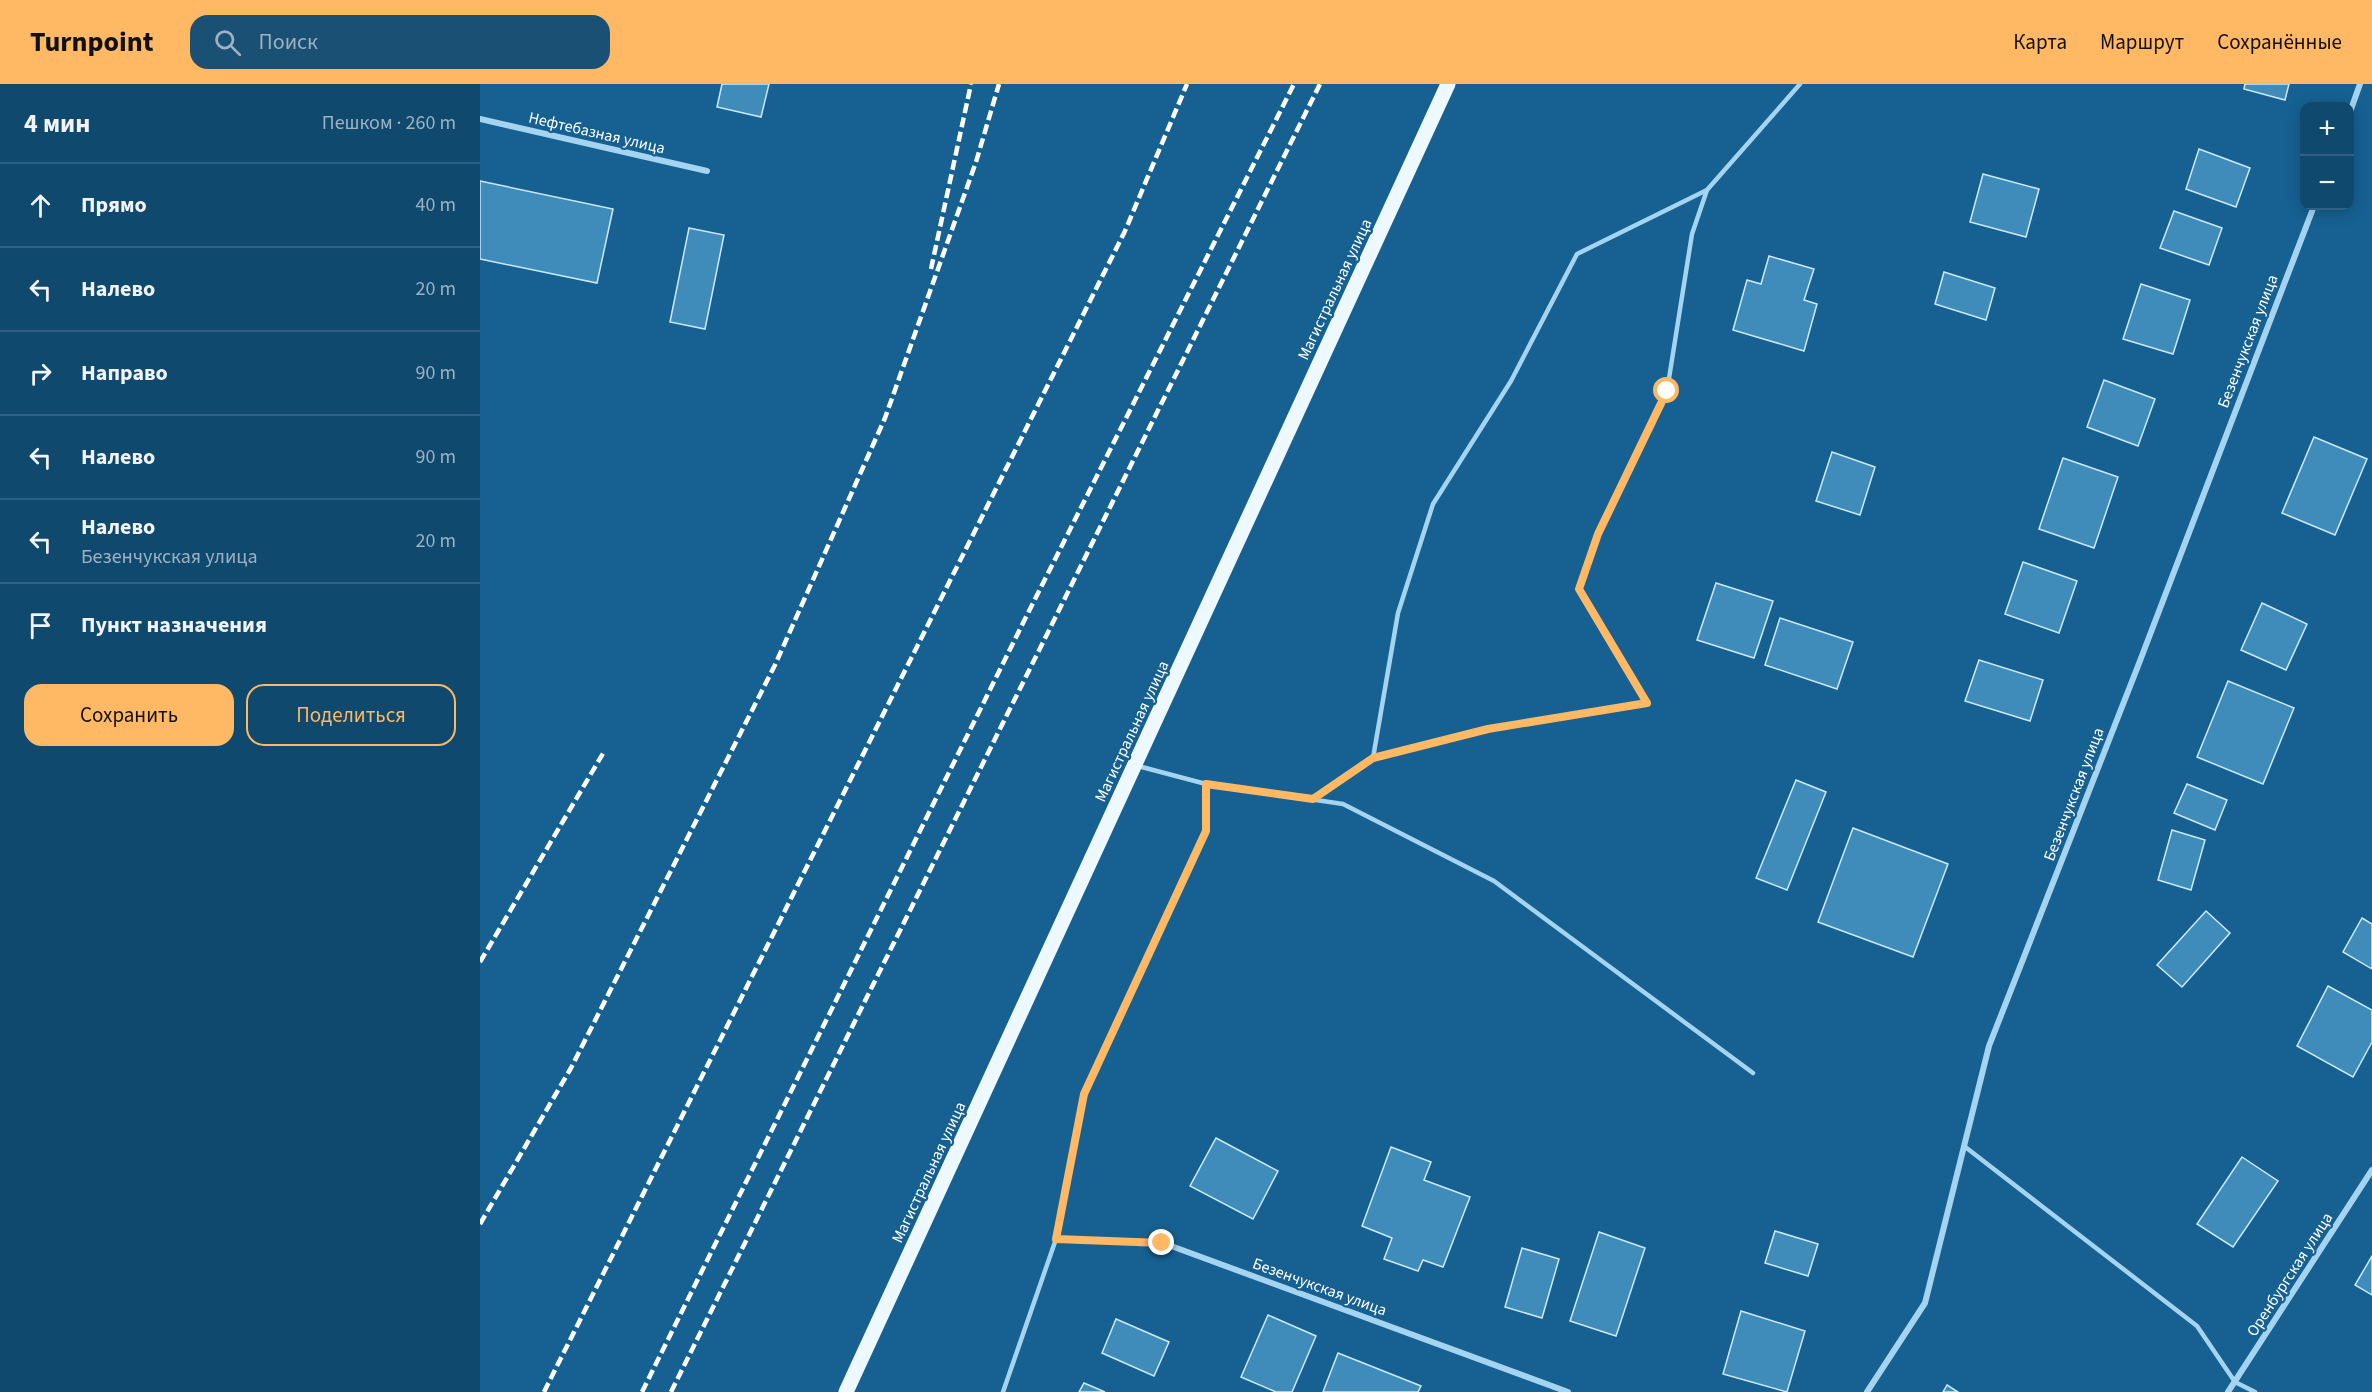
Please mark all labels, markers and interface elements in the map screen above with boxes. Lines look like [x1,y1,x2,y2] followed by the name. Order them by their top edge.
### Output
[190,15,610,69] search box
[30,22,154,62] text: Turnpoint
[211,26,244,59] icon: search
[259,26,318,58] text: Поиск
[2013,27,2067,57] text: Карта
[2100,27,2184,57] text: Маршрут
[2217,27,2342,57] text: Сохранённые
[2300,102,2354,210] map controls
[2300,102,2354,156] button: +
[24,105,90,142] text: 4 мин
[526,107,667,159] street label: Нефтебазная улица
[322,109,456,137] text: Пешком · 260 m
[2300,156,2354,210] button: −
[24,189,57,222] icon: ahead
[81,189,147,221] text: Прямо
[416,191,456,219] text: 40 m
[1293,215,1377,364] street label: Магистральная улица
[2212,271,2284,411] street label: Безенчукская улица
[24,273,57,306] icon: left
[81,273,155,305] text: Налево
[416,275,456,303] text: 20 m
[24,357,57,390] icon: right
[81,357,168,389] text: Направо
[416,359,456,387] text: 90 m
[1653,377,1679,403] route start
[24,441,57,474] icon: left
[81,441,155,473] text: Налево
[416,443,456,471] text: 90 m
[81,511,155,543] text: Налево
[24,525,57,558] icon: left
[416,527,456,555] text: 20 m
[81,543,258,571] text: Безенчукская улица
[24,609,57,642] icon: arrive
[81,609,267,641] text: Пункт назначения
[1090,657,1174,806] street label: Магистральная улица
[24,684,234,746] button: Сохранить
[246,684,456,746] button: Поделиться
[2038,724,2110,864] street label: Безенчукская улица
[887,1098,971,1247] street label: Магистральная улица
[2241,1208,2338,1341] street label: Оренбургская улица
[1148,1229,1174,1255] route end
[1250,1252,1390,1321] street label: Безенчукская улица

